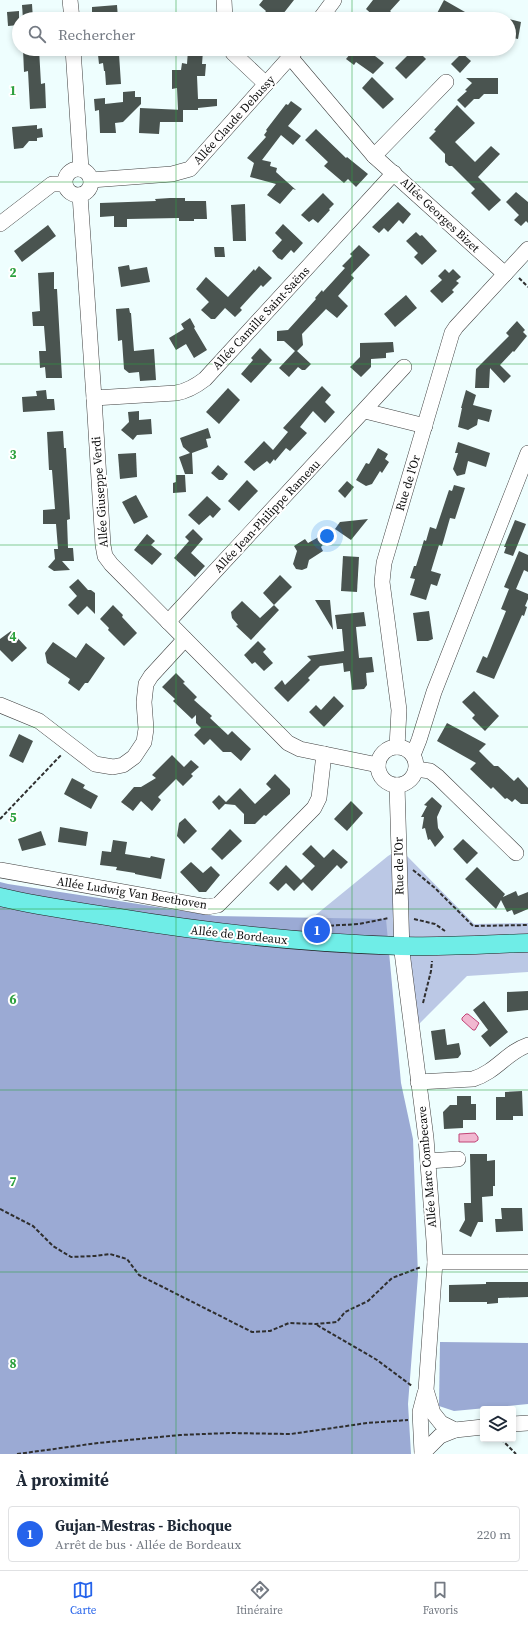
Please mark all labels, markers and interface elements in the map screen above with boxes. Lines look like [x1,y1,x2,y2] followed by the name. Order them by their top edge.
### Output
[12,12,516,56] search box
[26,23,48,45] icon: search
[58,24,135,45] text: Rechercher
[190,71,279,168] street label: Allée Claude Debussy
[9,82,17,99] text: 1
[397,174,483,256] street label: Allée Georges Bizet
[209,263,313,373] street label: Allée Camille Saint-Saëns
[9,264,17,281] text: 2
[88,436,112,548] street label: Allée Giuseppe Verdi
[9,446,17,463] text: 3
[392,453,424,513] street label: Rue de l'Or
[210,456,324,576] street label: Allée Jean-Philippe Rameau
[317,526,337,546] your location
[9,628,17,645] text: 4
[9,809,17,826] text: 5
[390,837,408,895] street label: Rue de l'Or
[56,873,208,913] street label: Allée Ludwig Van Beethoven
[304,915,330,945] pin: 1
[190,922,289,948] street label: Allée de Bordeaux
[9,991,17,1008] text: 6
[414,1105,440,1229] street label: Allée Marc Combecave
[9,1173,17,1190] text: 7
[9,1355,17,1372] text: 8
[480,1406,516,1442] map controls
[480,1406,516,1442] button: layers
[16,1468,109,1492] text: À proximité
[55,1515,232,1536] text: Gujan-Mestras - Bichoque
[26,1526,34,1543] text: 1
[477,1526,511,1543] text: 220 m
[55,1536,241,1553] text: Arrêt de bus · Allée de Bordeaux
[70,1579,96,1618] tab: Carte
[236,1579,283,1618] tab: Itinéraire
[423,1579,458,1618] tab: Favoris

